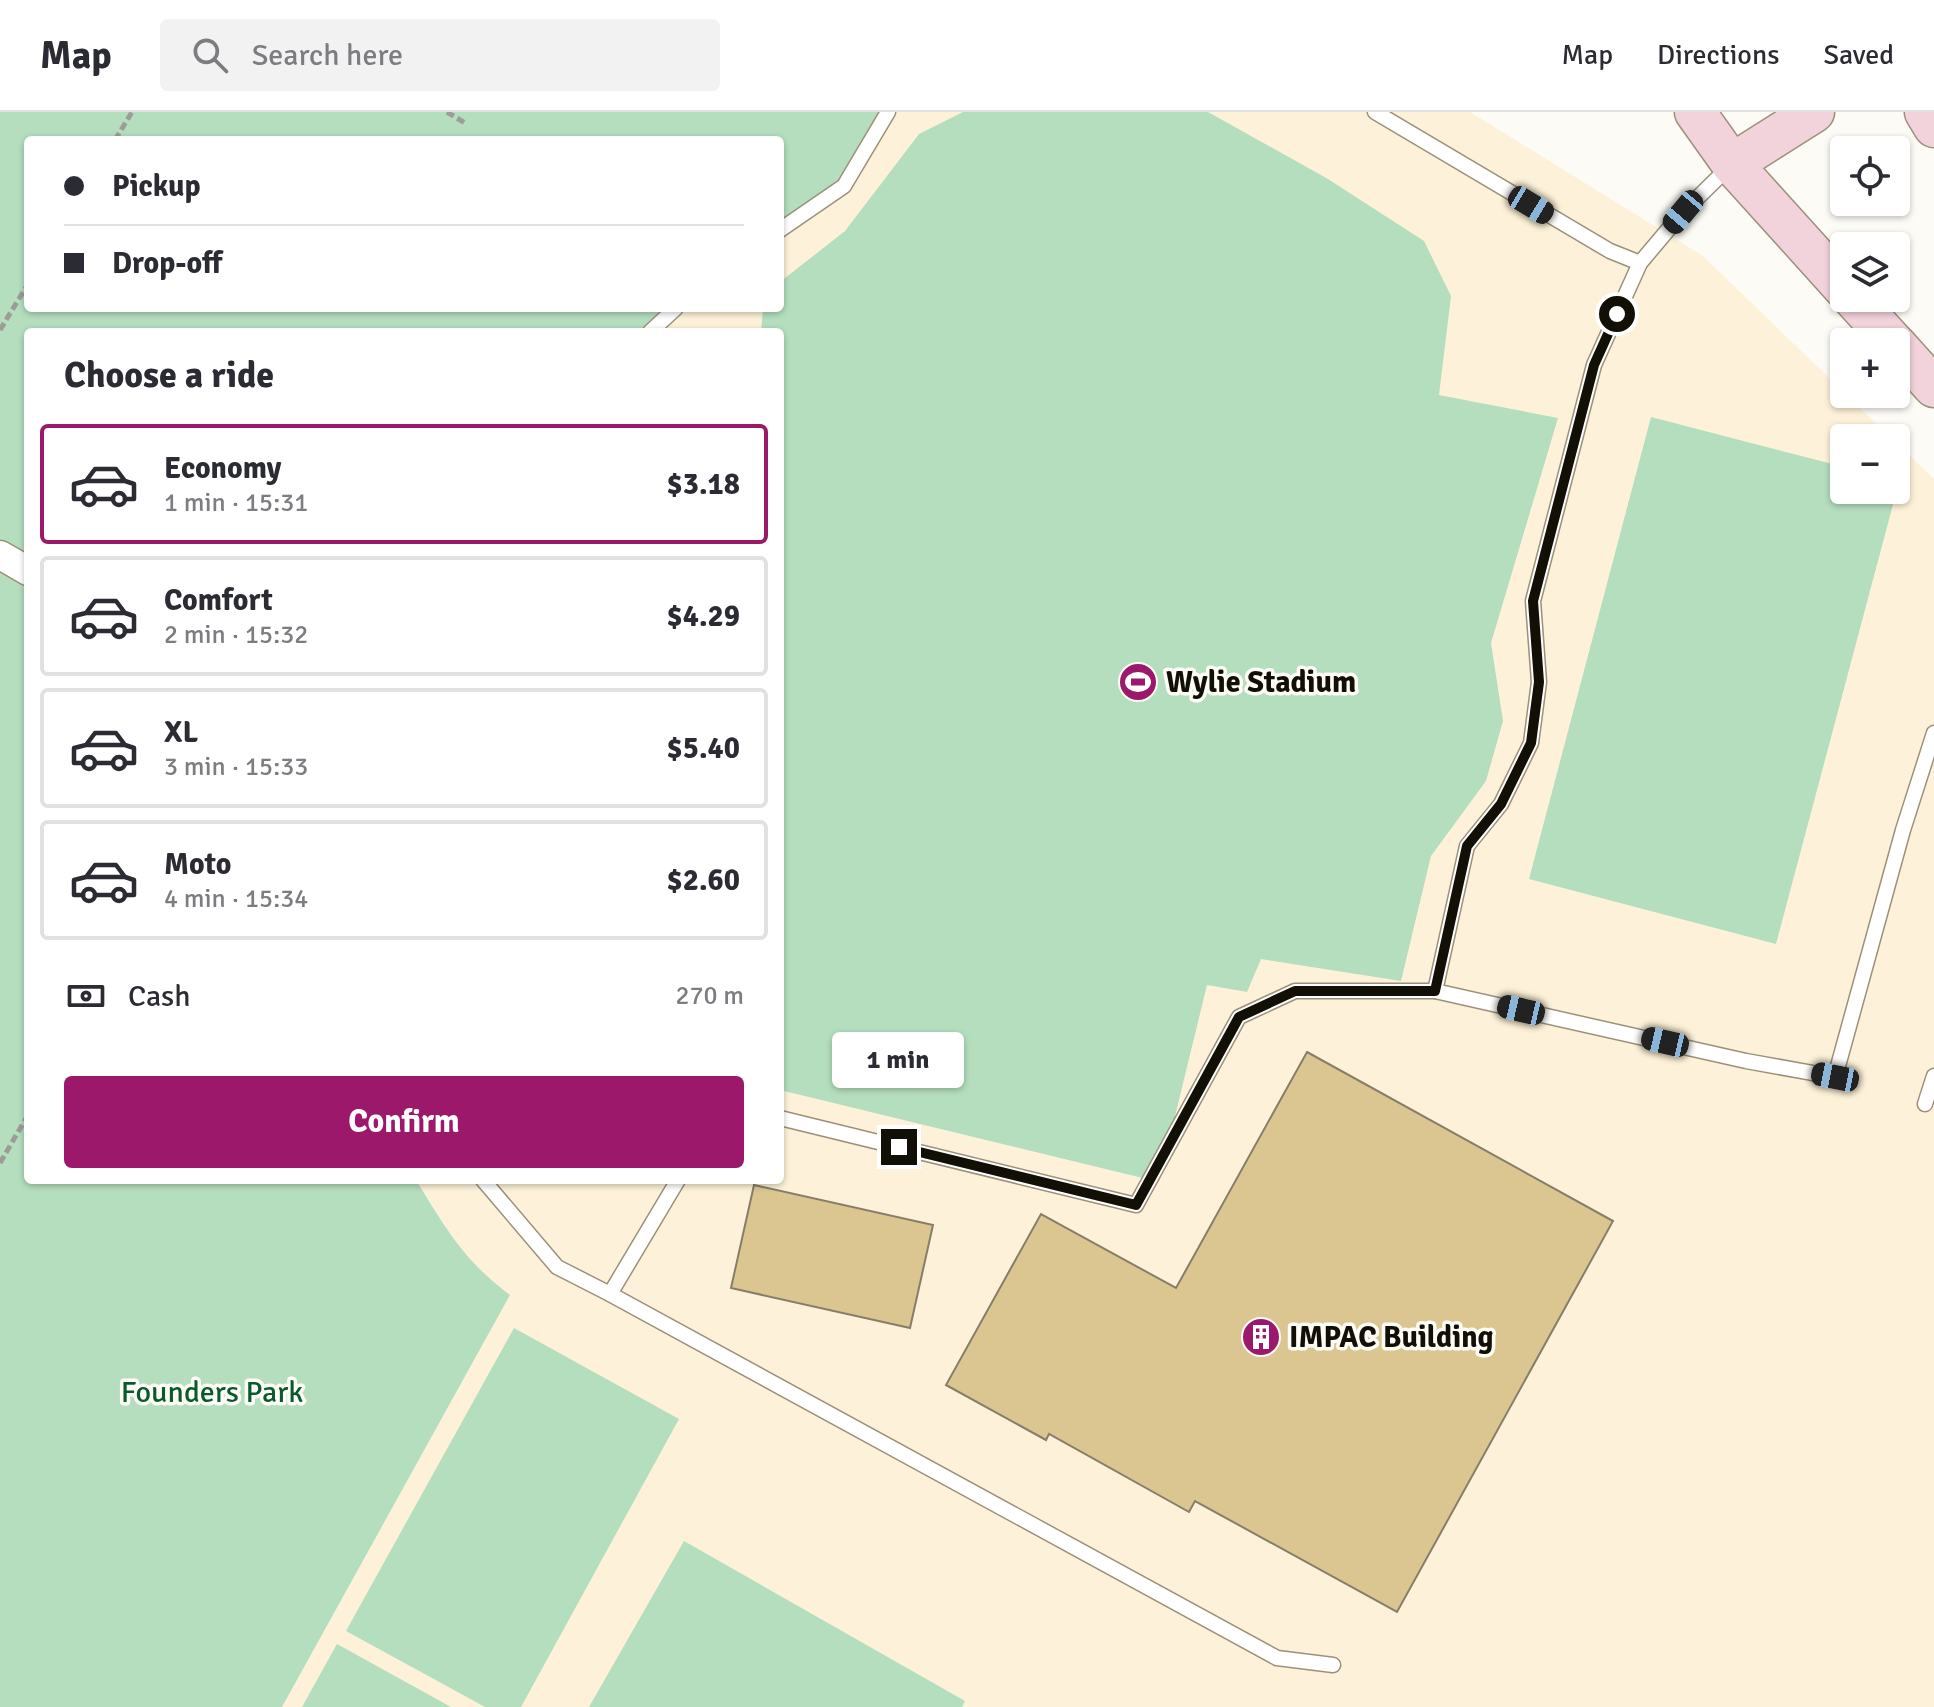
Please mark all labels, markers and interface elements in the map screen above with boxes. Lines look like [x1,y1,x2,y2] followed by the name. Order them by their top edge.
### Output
[160,19,720,91] search box
[40,32,112,79] text: Map
[188,33,232,77] icon: search
[252,37,403,74] text: Search here
[1561,38,1613,72] text: Map
[1657,38,1779,72] text: Directions
[1823,38,1894,72] text: Saved
[1830,136,1910,504] map controls
[1830,136,1910,216] button: locate
[112,168,201,205] text: Pickup
[1504,182,1558,228] car
[1658,186,1708,238] car
[1830,232,1910,312] button: layers
[112,245,222,282] text: Drop-off
[1599,296,1635,332] route start
[1830,328,1910,408] button: +
[64,353,274,398] text: Choose a ride
[1830,424,1910,504] button: −
[68,448,140,520] icon: car
[164,450,281,487] text: Economy
[667,466,740,503] text: $3.18
[164,487,308,519] text: 1 min · 15:31
[68,580,140,652] icon: car
[164,582,273,619] text: Comfort
[667,598,740,635] text: $4.29
[164,619,308,651] text: 2 min · 15:32
[1117,661,1159,703] sports icon: Wylie Stadium
[1166,664,1356,701] place label: Wylie Stadium
[68,712,140,784] icon: car
[164,714,198,751] text: XL
[667,730,740,767] text: $5.40
[164,751,308,783] text: 3 min · 15:33
[68,844,140,916] icon: car
[164,846,231,883] text: Moto
[667,862,740,899] text: $2.60
[164,883,308,915] text: 4 min · 15:34
[64,974,108,1018] icon: cash
[128,978,191,1015] text: Cash
[675,980,744,1012] text: 270 m
[1495,993,1547,1027] car
[1639,1025,1691,1059] car
[833,1031,965,1087] callout: 1 min
[867,1044,929,1076] text: 1 min
[1809,1061,1861,1093] car
[64,1076,744,1168] button: Confirm
[881,1129,917,1165] route end
[1240,1316,1282,1358] building icon: IMPAC Building
[1289,1319,1494,1356] place label: IMPAC Building
[121,1374,303,1411] park label: Founders Park

